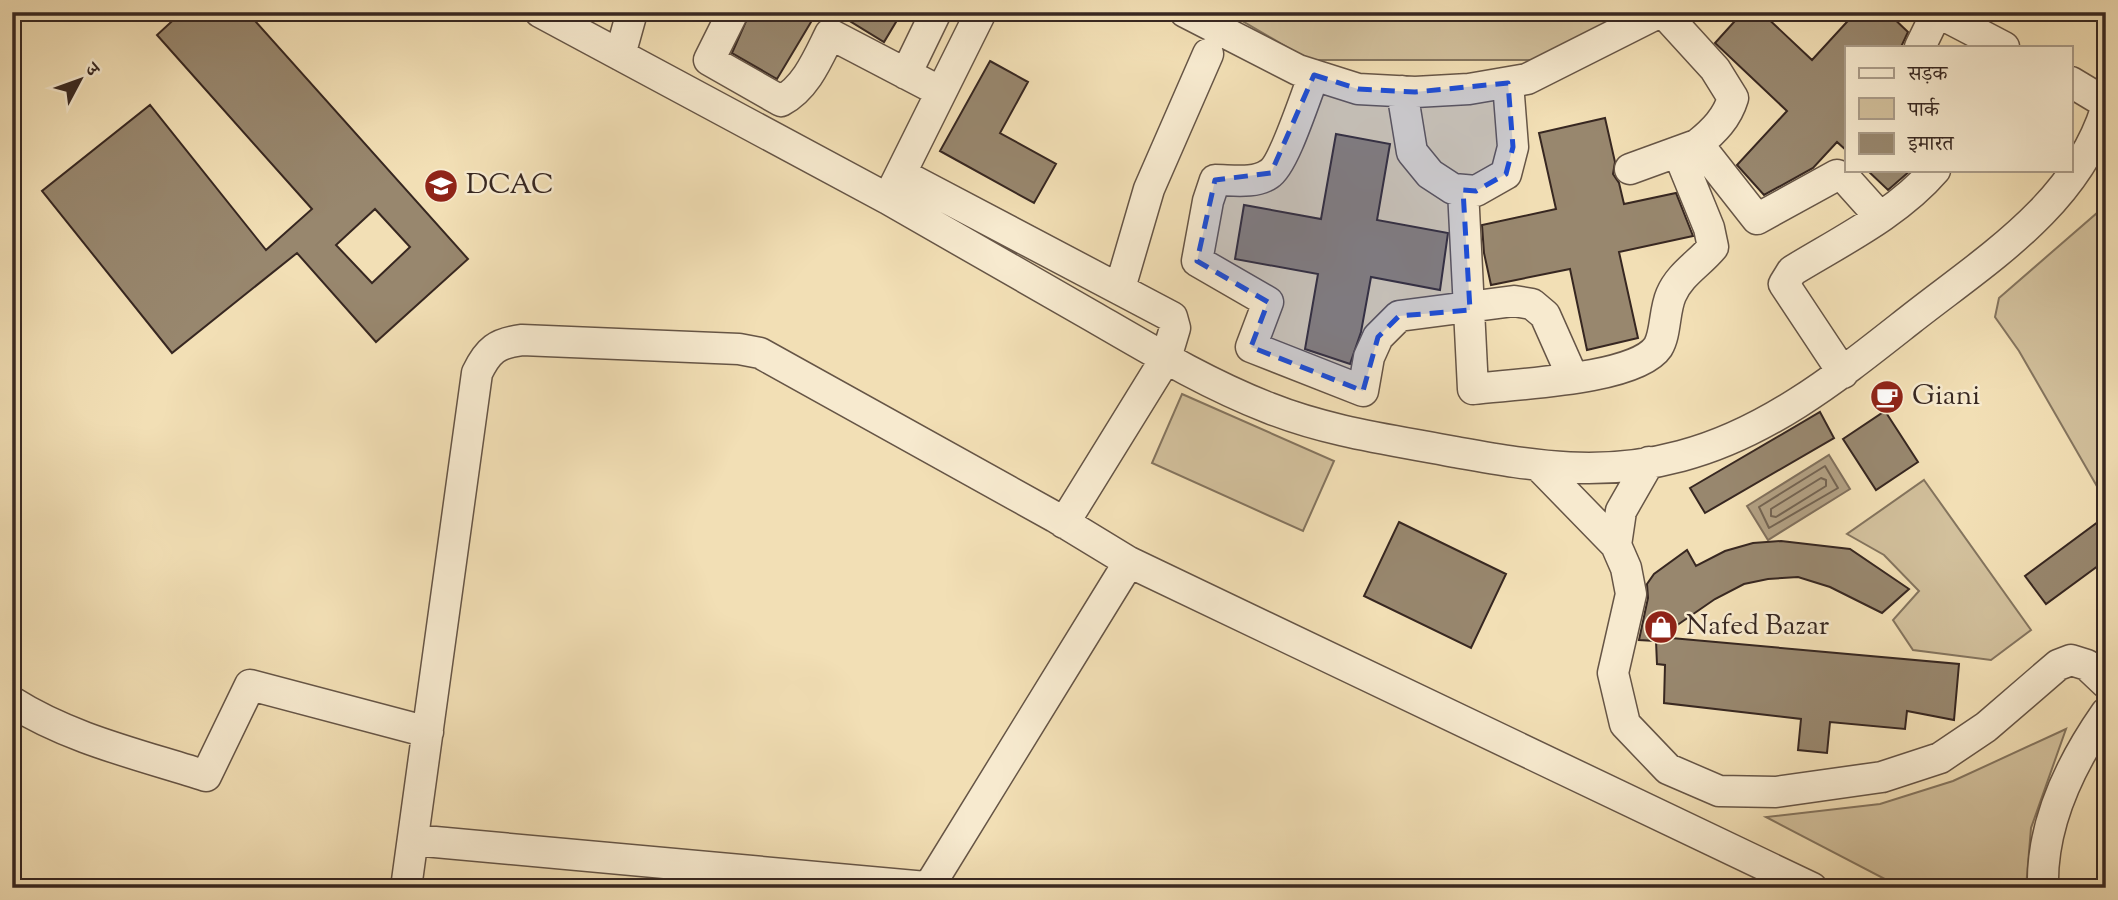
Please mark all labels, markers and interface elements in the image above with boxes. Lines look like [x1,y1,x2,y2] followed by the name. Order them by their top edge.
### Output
[46,46,116,116] north arrow
[1845,46,2072,172] legend
[76,56,105,84] text: उ
[1907,60,1948,90] text: सड़क
[1907,96,1940,126] text: पार्क
[1907,130,1955,160] text: इमारत
[466,166,554,206] place label: DCAC
[422,167,460,205] school or university icon: DCAC
[1912,377,1980,417] place label: Giani
[1868,378,1906,416] cafe icon: Giani
[1686,607,1830,647] place label: Nafed Bazar
[1642,608,1680,646] shop icon: Nafed Bazar

